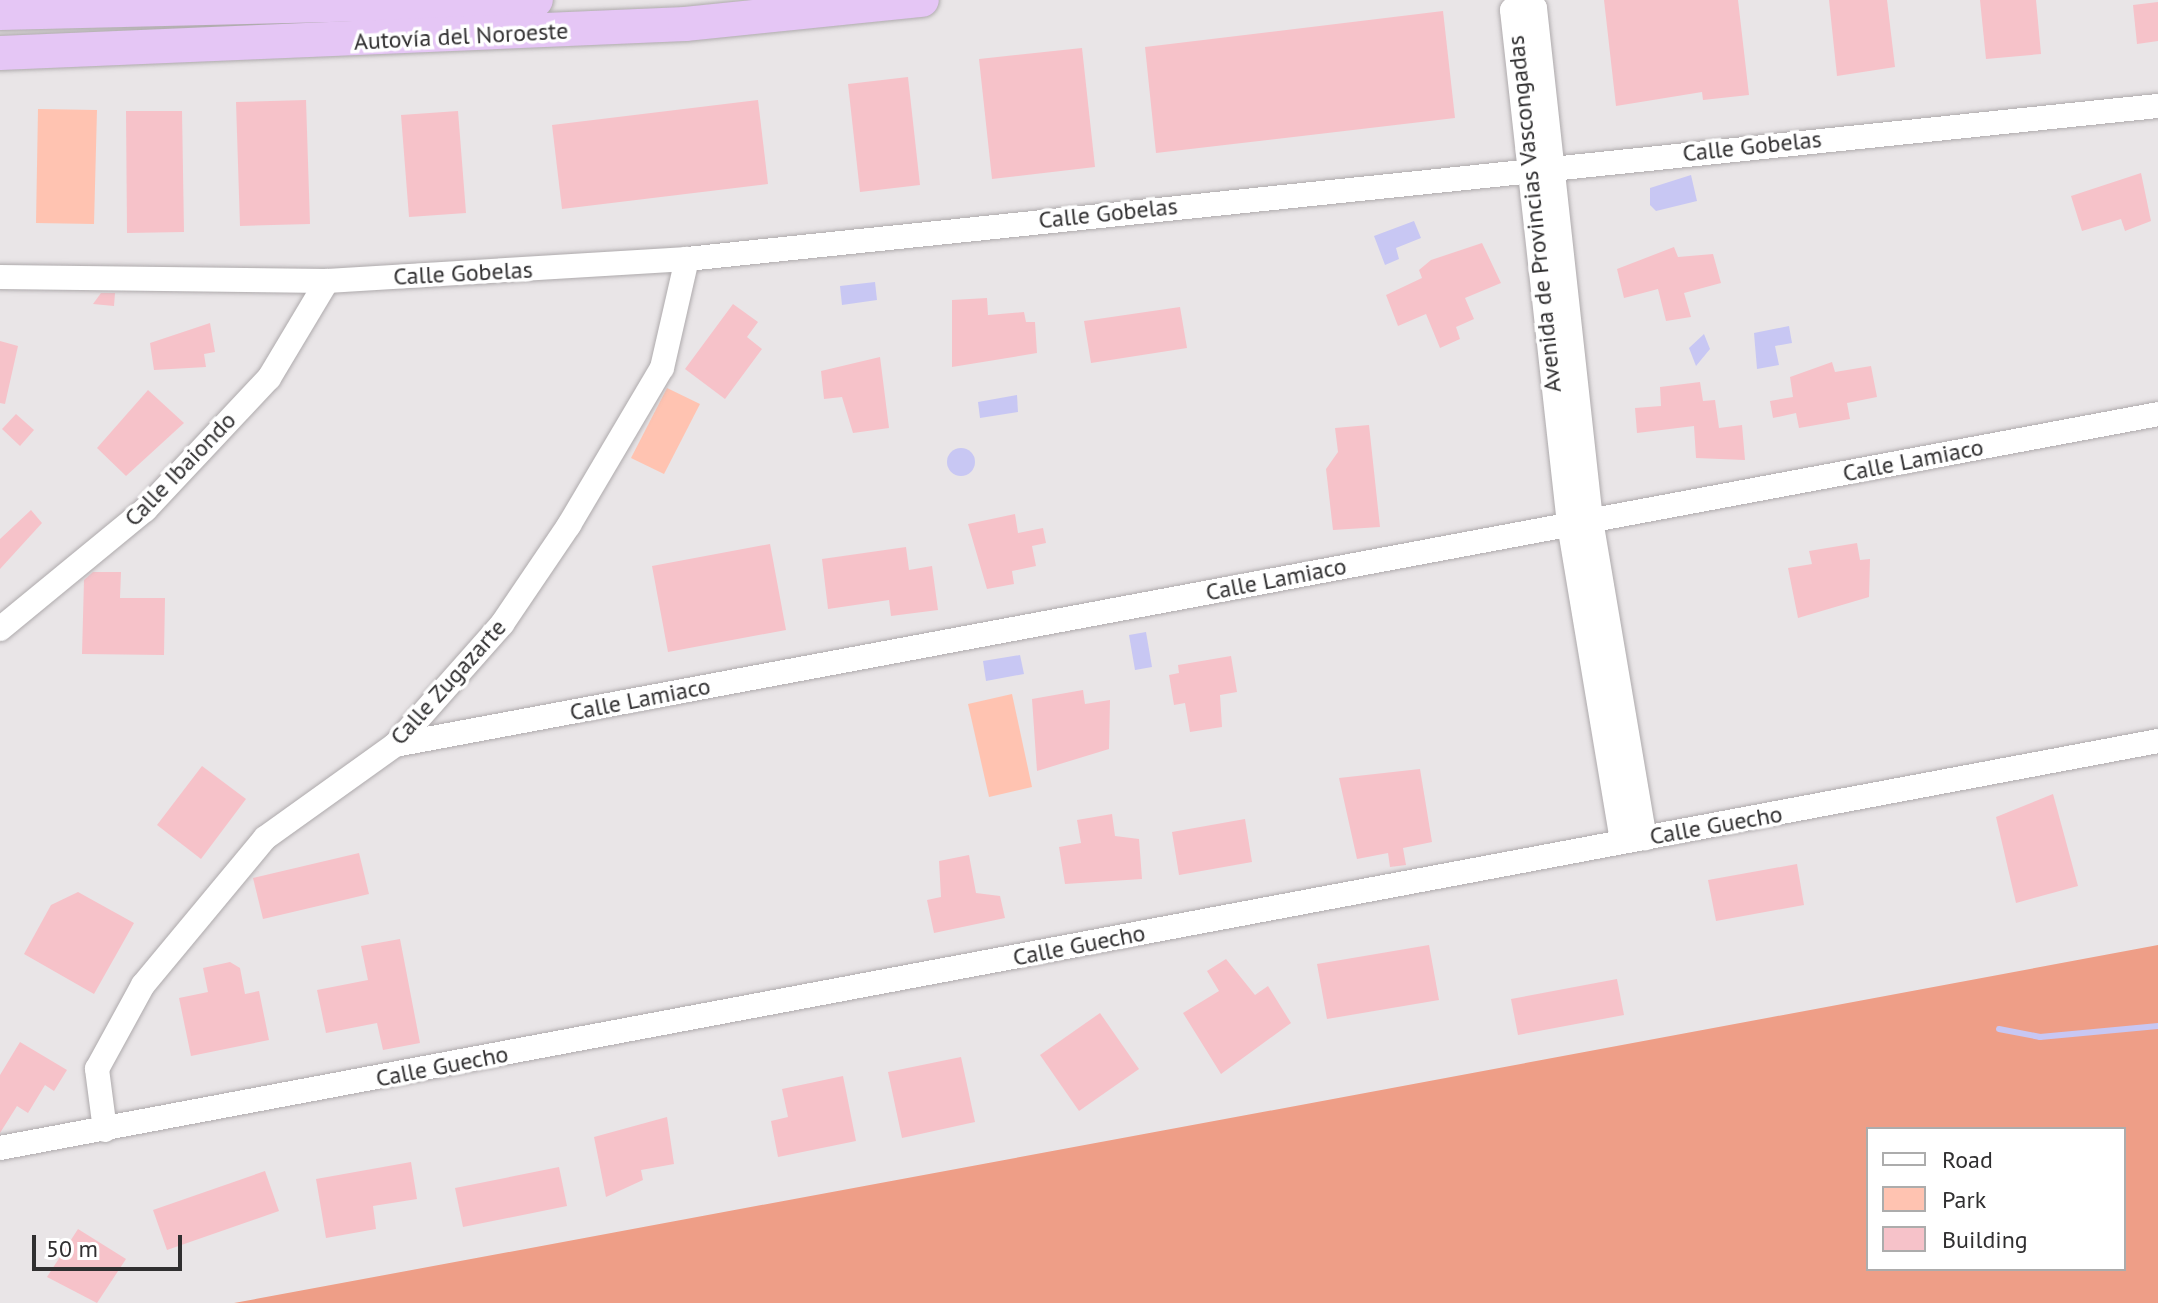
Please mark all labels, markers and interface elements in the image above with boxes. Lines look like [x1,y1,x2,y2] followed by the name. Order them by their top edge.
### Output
[353,16,569,56] street label: Autovía del Noroeste
[1501,34,1567,394] street label: Avenida de Provincias Vascongadas
[1681,124,1823,168] street label: Calle Gobelas
[1037,191,1179,235] street label: Calle Gobelas
[393,255,533,291] street label: Calle Gobelas
[118,406,242,532] street label: Calle Ibaiondo
[1840,432,1986,488] street label: Calle Lamiaco
[1203,551,1349,607] street label: Calle Lamiaco
[384,613,512,751] street label: Calle Zugazarte
[567,671,713,727] street label: Calle Lamiaco
[1647,799,1785,851] street label: Calle Guecho
[1010,918,1148,972] street label: Calle Guecho
[373,1039,511,1093] street label: Calle Guecho
[1866,1127,2126,1271] legend
[1942,1144,1993,1175] text: Road
[1942,1184,1986,1215] text: Park
[36,1219,186,1269] scale bar
[1942,1224,2028,1255] text: Building
[46,1233,98,1264] text: 50 m

